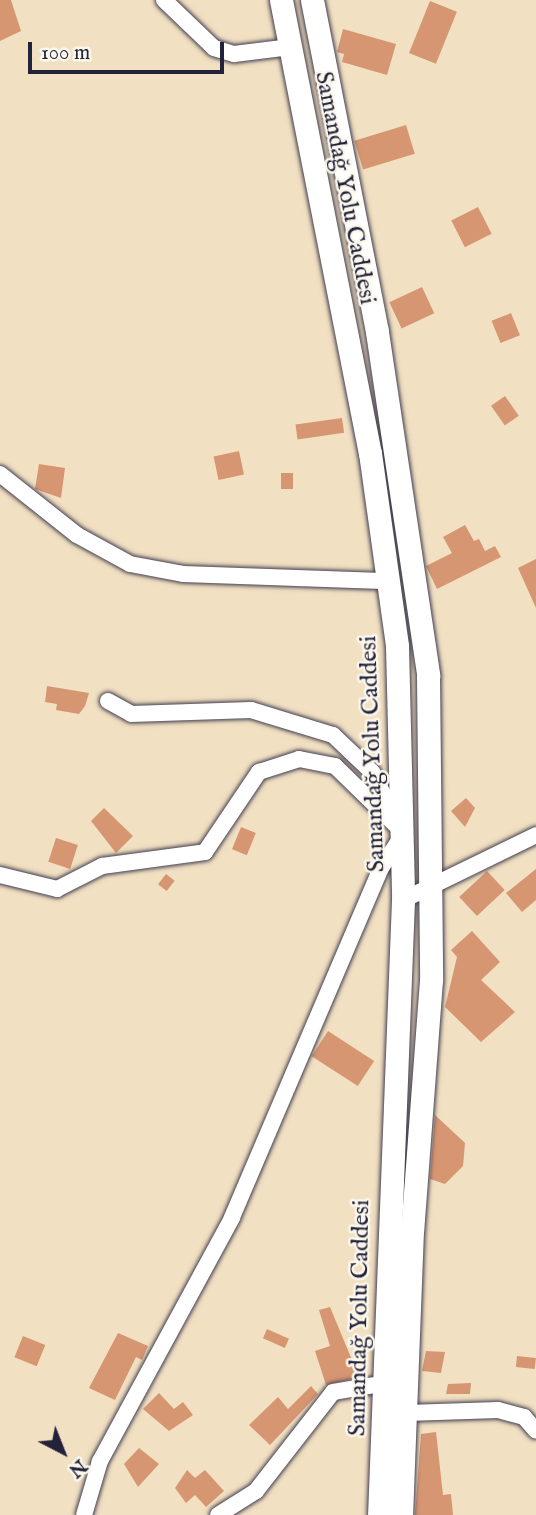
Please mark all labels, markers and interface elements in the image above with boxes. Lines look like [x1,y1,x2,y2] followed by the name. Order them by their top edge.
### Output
[32,28,228,72] scale bar
[41,40,90,67] text: 100 m
[308,69,382,307] street label: Samandağ Yolu Caddesi
[354,635,392,873] street label: Samandağ Yolu Caddesi
[344,1199,376,1437] street label: Samandağ Yolu Caddesi
[28,1417,98,1487] north arrow
[63,1453,91,1482] text: N

